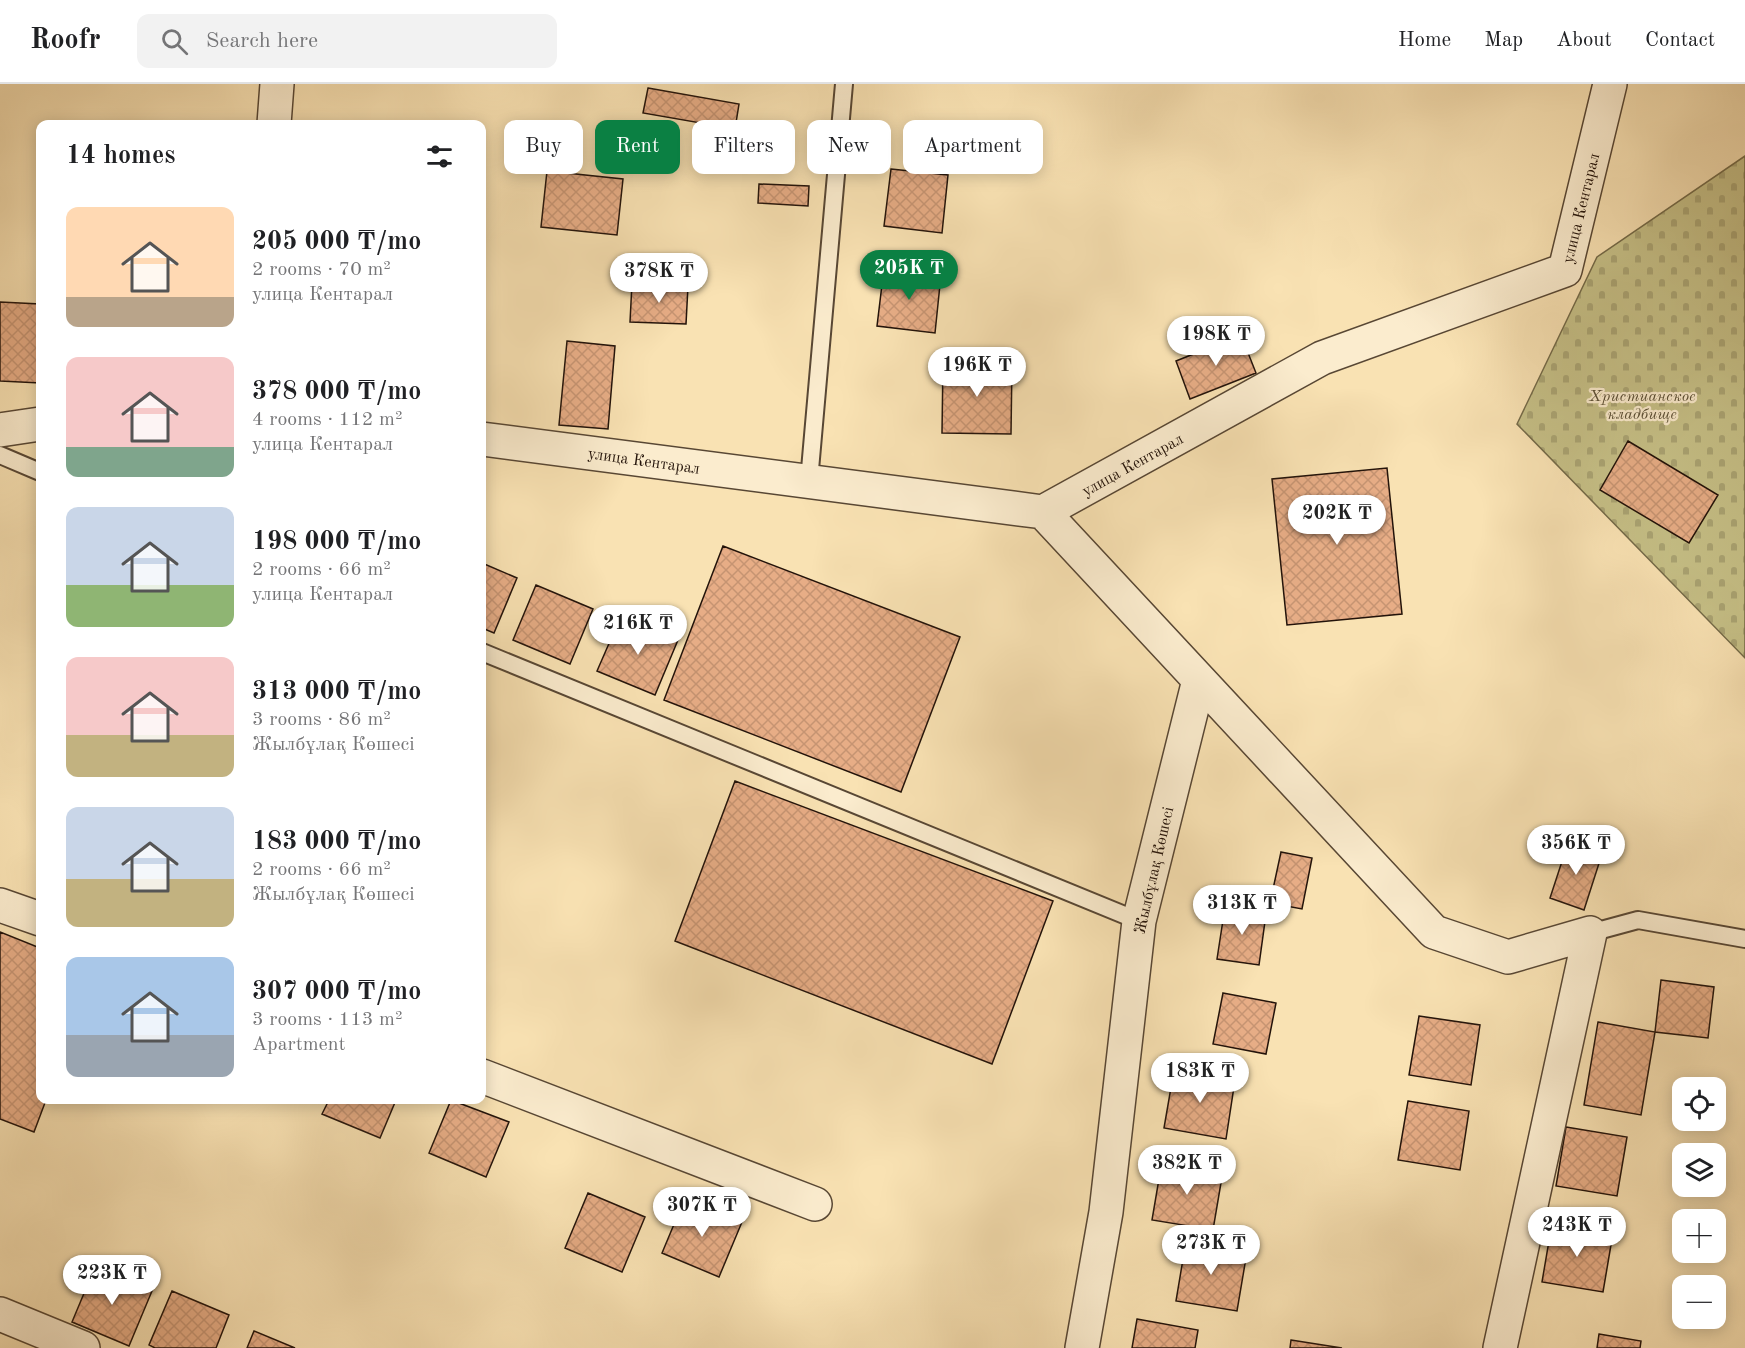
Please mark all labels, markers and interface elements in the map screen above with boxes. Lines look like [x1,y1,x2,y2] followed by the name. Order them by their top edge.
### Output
[137,14,557,68] search box
[158,25,191,58] icon: search
[30,27,101,55] text: Roofr
[206,30,318,52] text: Search here
[1398,30,1451,51] text: Home
[1484,30,1523,51] text: Map
[1556,30,1612,51] text: About
[1645,30,1715,51] text: Contact
[504,120,583,174] chip: Buy
[595,120,680,174] chip: Rent
[692,120,795,174] chip: Filters
[807,120,891,174] chip: New
[903,120,1043,174] chip: Apartment
[423,140,456,173] icon: filters
[66,143,175,169] text: 14 homes
[1561,152,1603,265] street label: улица Кентарал
[252,229,421,255] text: 205 000 ₸/mo
[114,231,186,303] icon: home
[860,250,958,301] pin: 205K ₸
[610,253,708,304] pin: 378K ₸
[874,259,944,279] text: 205K ₸
[252,260,391,280] text: 2 rooms · 70 m²
[624,262,694,282] text: 378K ₸
[252,285,393,305] text: улица Кентарал
[1167,316,1265,367] pin: 198K ₸
[1181,325,1251,345] text: 198K ₸
[928,347,1026,398] pin: 196K ₸
[942,356,1012,376] text: 196K ₸
[252,379,421,405] text: 378 000 ₸/mo
[114,381,186,453] icon: home
[1588,389,1696,423] park label: Христианское кладбище
[252,410,402,430] text: 4 rooms · 112 m²
[1080,431,1186,500] street label: улица Кентарал
[252,435,393,455] text: улица Кентарал
[587,446,701,478] street label: улица Кентарал
[1288,495,1386,546] pin: 202K ₸
[1302,504,1372,524] text: 202K ₸
[252,529,421,555] text: 198 000 ₸/mo
[114,531,186,603] icon: home
[252,560,391,580] text: 2 rooms · 66 m²
[252,585,393,605] text: улица Кентарал
[589,605,687,656] pin: 216K ₸
[603,614,673,634] text: 216K ₸
[252,679,421,705] text: 313 000 ₸/mo
[114,681,186,753] icon: home
[252,710,391,730] text: 3 rooms · 86 m²
[252,735,415,755] text: Жылбұлақ Көшесі
[1133,805,1177,936] street label: Жылбұлақ Көшесі
[1527,825,1625,876] pin: 356K ₸
[252,829,421,855] text: 183 000 ₸/mo
[114,831,186,903] icon: home
[1541,834,1611,854] text: 356K ₸
[252,860,391,880] text: 2 rooms · 66 m²
[252,885,415,905] text: Жылбұлақ Көшесі
[1193,885,1291,936] pin: 313K ₸
[1207,894,1277,914] text: 313K ₸
[252,979,421,1005] text: 307 000 ₸/mo
[114,981,186,1053] icon: home
[252,1010,402,1030] text: 3 rooms · 113 m²
[252,1035,346,1055] text: Apartment
[1151,1053,1249,1104] pin: 183K ₸
[1165,1062,1235,1082] text: 183K ₸
[1672,1077,1726,1329] map controls
[1672,1077,1726,1131] button: locate
[1672,1143,1726,1197] button: layers
[1138,1145,1236,1196] pin: 382K ₸
[1152,1154,1222,1174] text: 382K ₸
[653,1187,751,1238] pin: 307K ₸
[667,1196,737,1216] text: 307K ₸
[1528,1207,1626,1258] pin: 243K ₸
[1672,1209,1726,1263] button: +
[1542,1216,1612,1236] text: 243K ₸
[1162,1225,1260,1276] pin: 273K ₸
[1176,1234,1246,1254] text: 273K ₸
[63,1255,161,1306] pin: 223K ₸
[77,1264,147,1284] text: 223K ₸
[1672,1275,1726,1329] button: −

